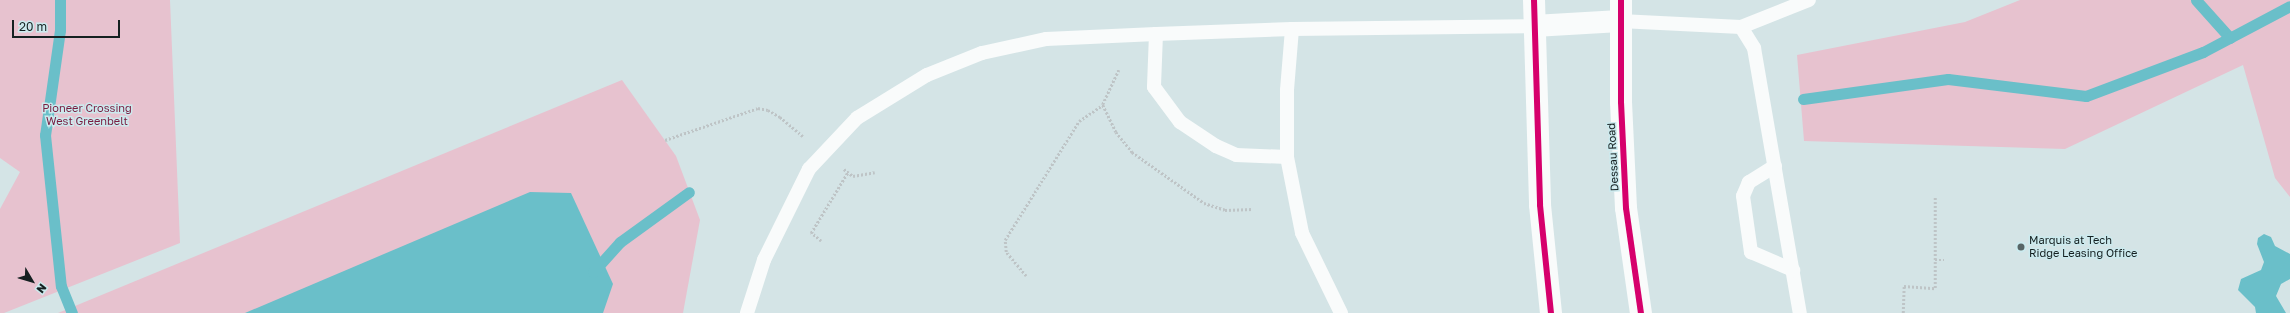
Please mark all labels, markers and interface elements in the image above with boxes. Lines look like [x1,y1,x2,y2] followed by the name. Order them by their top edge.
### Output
[14,12,122,38] scale bar
[19,19,47,34] text: 20 m
[42,102,132,128] park label: Pioneer Crossing West Greenbelt
[1605,123,1621,191] street label: Dessau Road
[2029,234,2138,260] place label: Marquis at Tech Ridge Leasing Office
[2016,242,2026,252] marker: Marquis at Tech Ridge Leasing Office
[12,261,52,301] north arrow
[34,281,50,296] text: N

